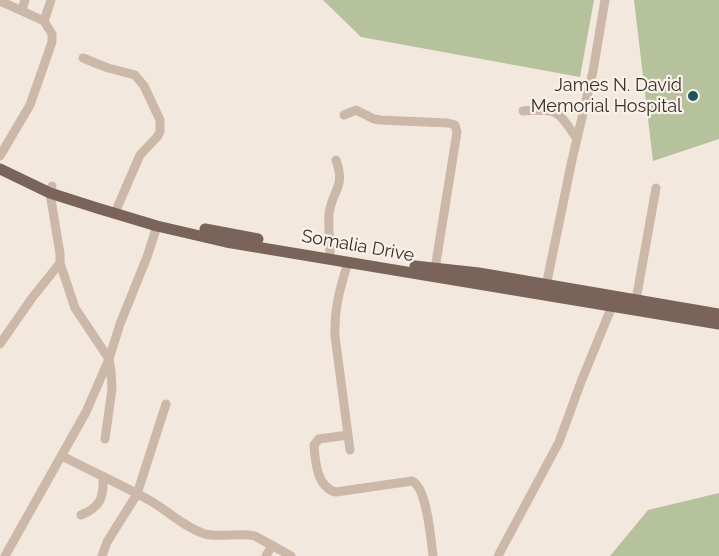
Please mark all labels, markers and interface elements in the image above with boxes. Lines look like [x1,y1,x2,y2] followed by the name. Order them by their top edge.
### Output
[531,75,682,118] place label: James N. David Memorial Hospital
[686,89,700,103] marker: James N. David Memorial Hospital
[300,225,416,267] street label: Somalia Drive

